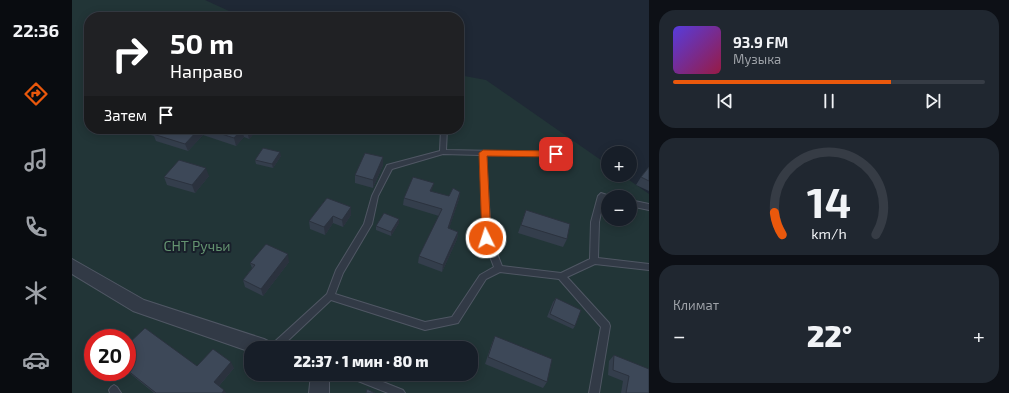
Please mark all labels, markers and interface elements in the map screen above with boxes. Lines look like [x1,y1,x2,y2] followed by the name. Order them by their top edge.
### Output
[13,19,59,41] text: 22:36
[170,26,234,60] text: 50 m
[104,28,156,80] icon: right
[733,33,788,51] text: 93.9 FM
[733,51,781,67] text: Музыка
[170,60,243,82] text: Направо
[22,80,50,108] icon: directions
[714,90,736,112] icon: previous
[818,90,840,112] icon: pause
[922,90,944,112] icon: next
[155,104,177,126] icon: arrive
[104,106,147,124] text: Затем
[539,137,573,171] pin
[545,143,567,165] icon: arrive
[22,146,50,174] icon: music
[601,146,637,226] map controls
[601,146,637,182] button: +
[807,175,851,225] text: 14
[601,190,637,226] button: −
[22,213,50,241] icon: phone
[465,217,507,259] position arrow
[811,224,847,241] text: km/h
[163,237,231,254] park label: СНТ Ручьи
[22,279,50,307] icon: climate
[673,297,719,313] text: Климат
[807,317,852,353] text: 22°
[673,322,686,348] text: −
[973,322,985,348] text: +
[84,329,136,381] speed limit sign: 20
[22,346,50,374] icon: car
[293,352,429,370] text: 22:37 · 1 мин · 80 m

